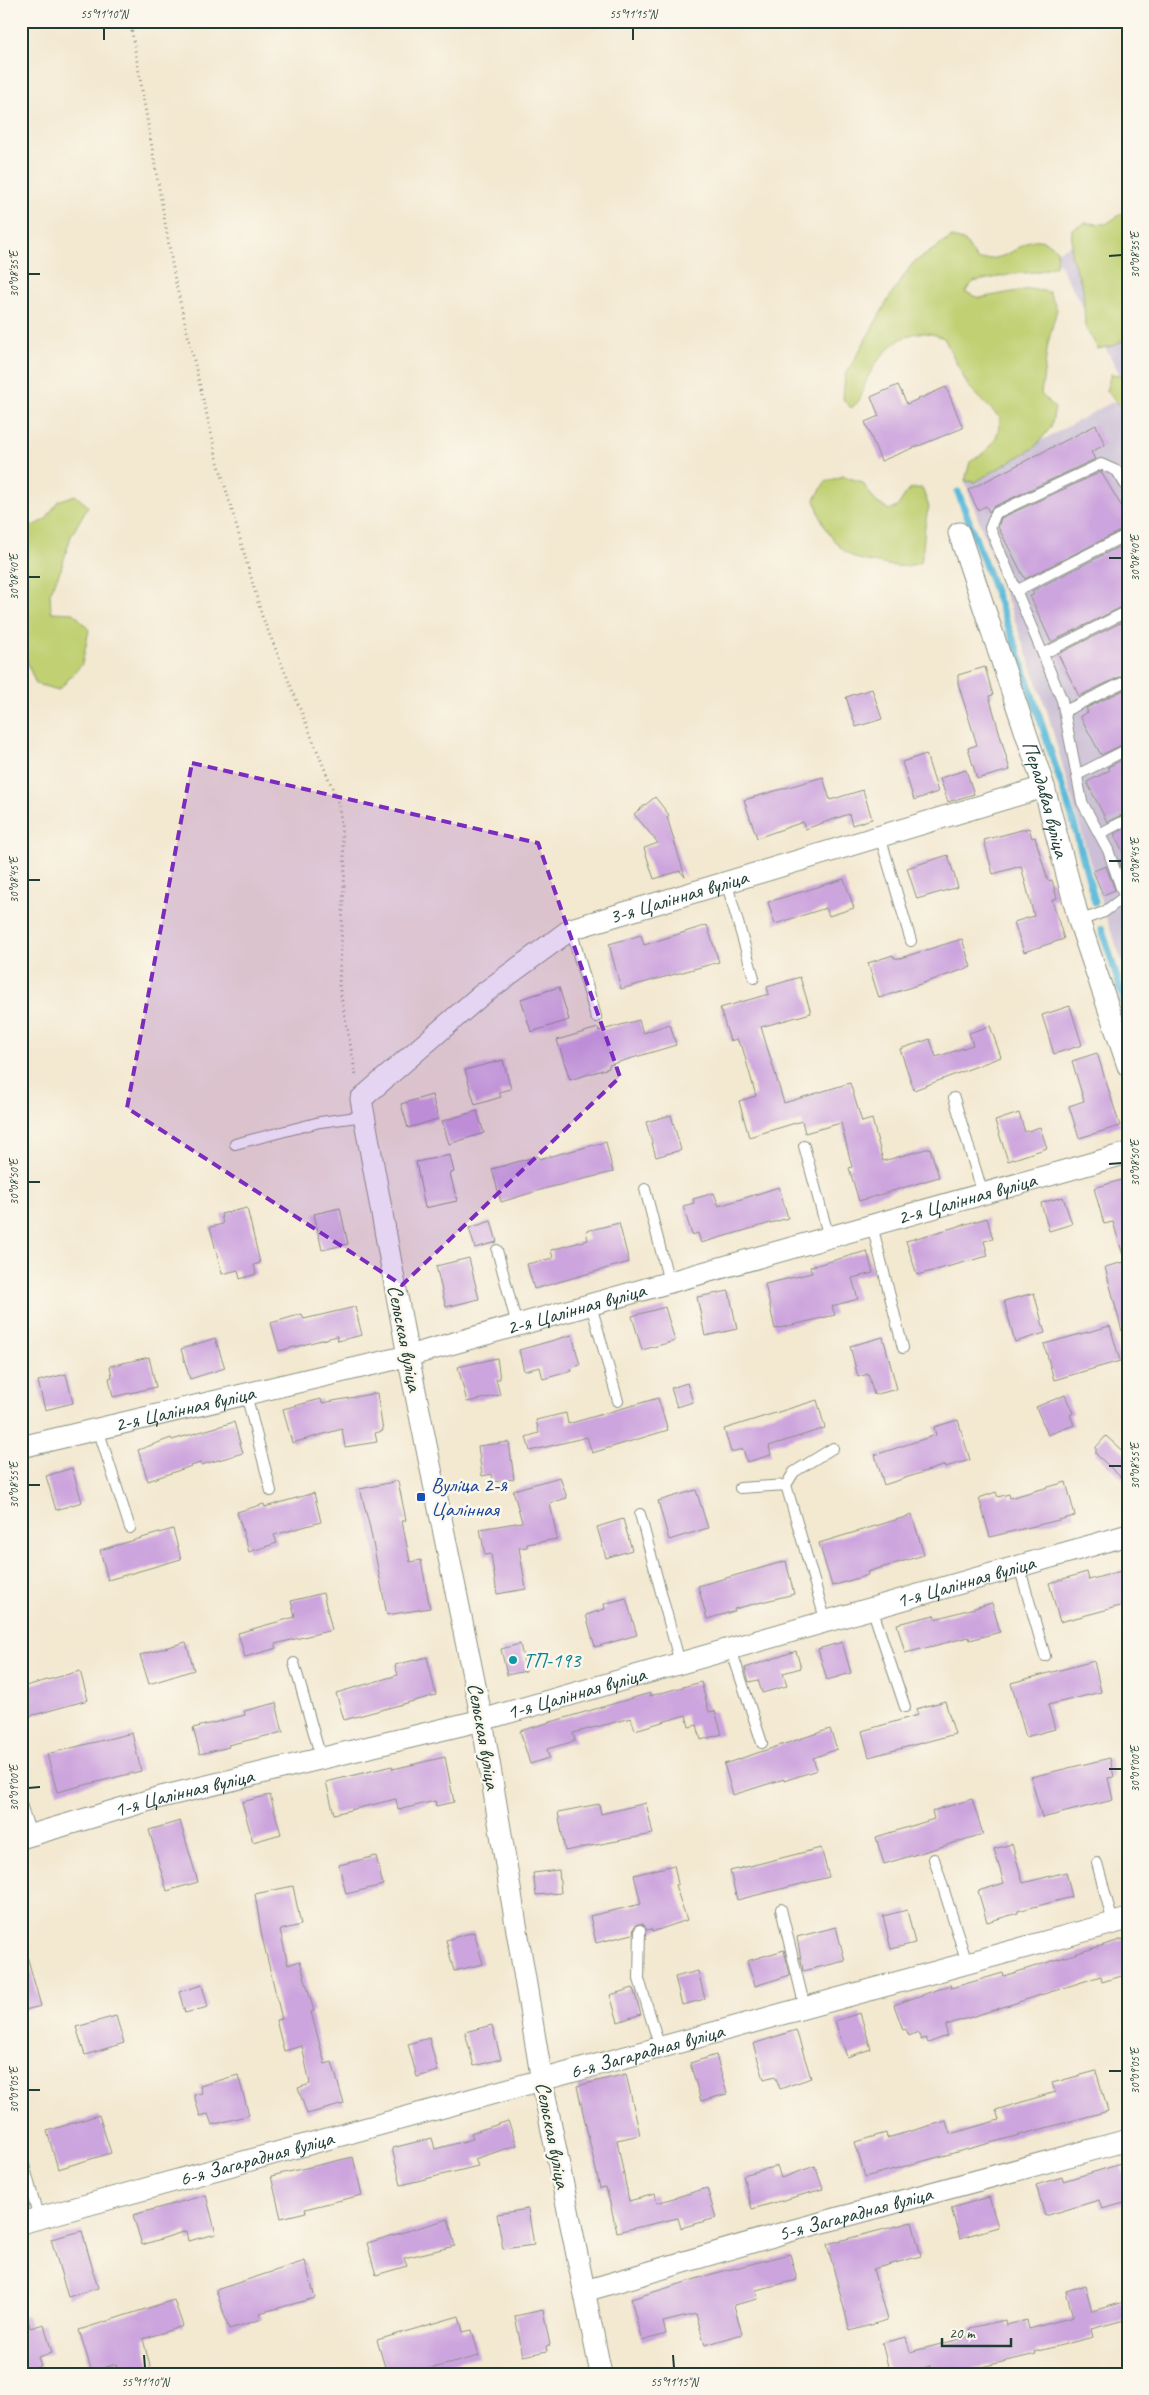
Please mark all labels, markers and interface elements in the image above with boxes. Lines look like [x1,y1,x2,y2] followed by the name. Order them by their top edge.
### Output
[80,6,129,22] text: 55°11'10"N
[609,6,658,22] text: 55°11'15"N
[1127,230,1143,278] text: 30°08'35"E
[6,249,22,297] text: 30°08'35"E
[1127,533,1143,581] text: 30°08'40"E
[6,552,22,600] text: 30°08'40"E
[1016,737,1075,862] street label: Перадавая вуліца
[1127,836,1143,884] text: 30°08'45"E
[6,855,22,903] text: 30°08'45"E
[606,863,752,930] street label: 3-я Цалінная вуліца
[1127,1138,1143,1186] text: 30°08'50"E
[6,1157,22,1205] text: 30°08'50"E
[894,1166,1041,1230] street label: 2-я Цалінная вуліца
[503,1276,650,1341] street label: 2-я Цалінная вуліца
[382,1283,428,1395] street label: Сельская вуліца
[112,1379,259,1438] street label: 2-я Цалінная вуліца
[1127,1441,1143,1489] text: 30°08'55"E
[6,1460,22,1508] text: 30°08'55"E
[431,1472,508,1522] place label: Вуліца 2-я Цалінная
[415,1491,427,1503] marker: Вуліца 2-я Цалінная
[893,1549,1040,1614] street label: 1-я Цалінная вуліца
[523,1647,582,1673] place label: ТП-193
[507,1654,519,1666] marker: ТП-193
[504,1660,650,1725] street label: 1-я Цалінная вуліца
[462,1681,506,1793] street label: Сельская вуліца
[1127,1744,1143,1792] text: 30°09'00"E
[111,1762,258,1823] street label: 1-я Цалінная вуліца
[6,1763,22,1811] text: 30°09'00"E
[567,2017,728,2085] street label: 6-я Загарадная вуліца
[1127,2046,1143,2094] text: 30°09'05"E
[6,2065,22,2113] text: 30°09'05"E
[530,2080,576,2192] street label: Сельская вуліца
[176,2124,338,2192] street label: 6-я Загарадная вуліца
[775,2180,937,2247] street label: 5-я Загарадная вуліца
[942,2315,1010,2347] scale bar
[949,2324,976,2343] text: 20 m
[121,2374,170,2390] text: 55°11'10"N
[650,2374,699,2390] text: 55°11'15"N

